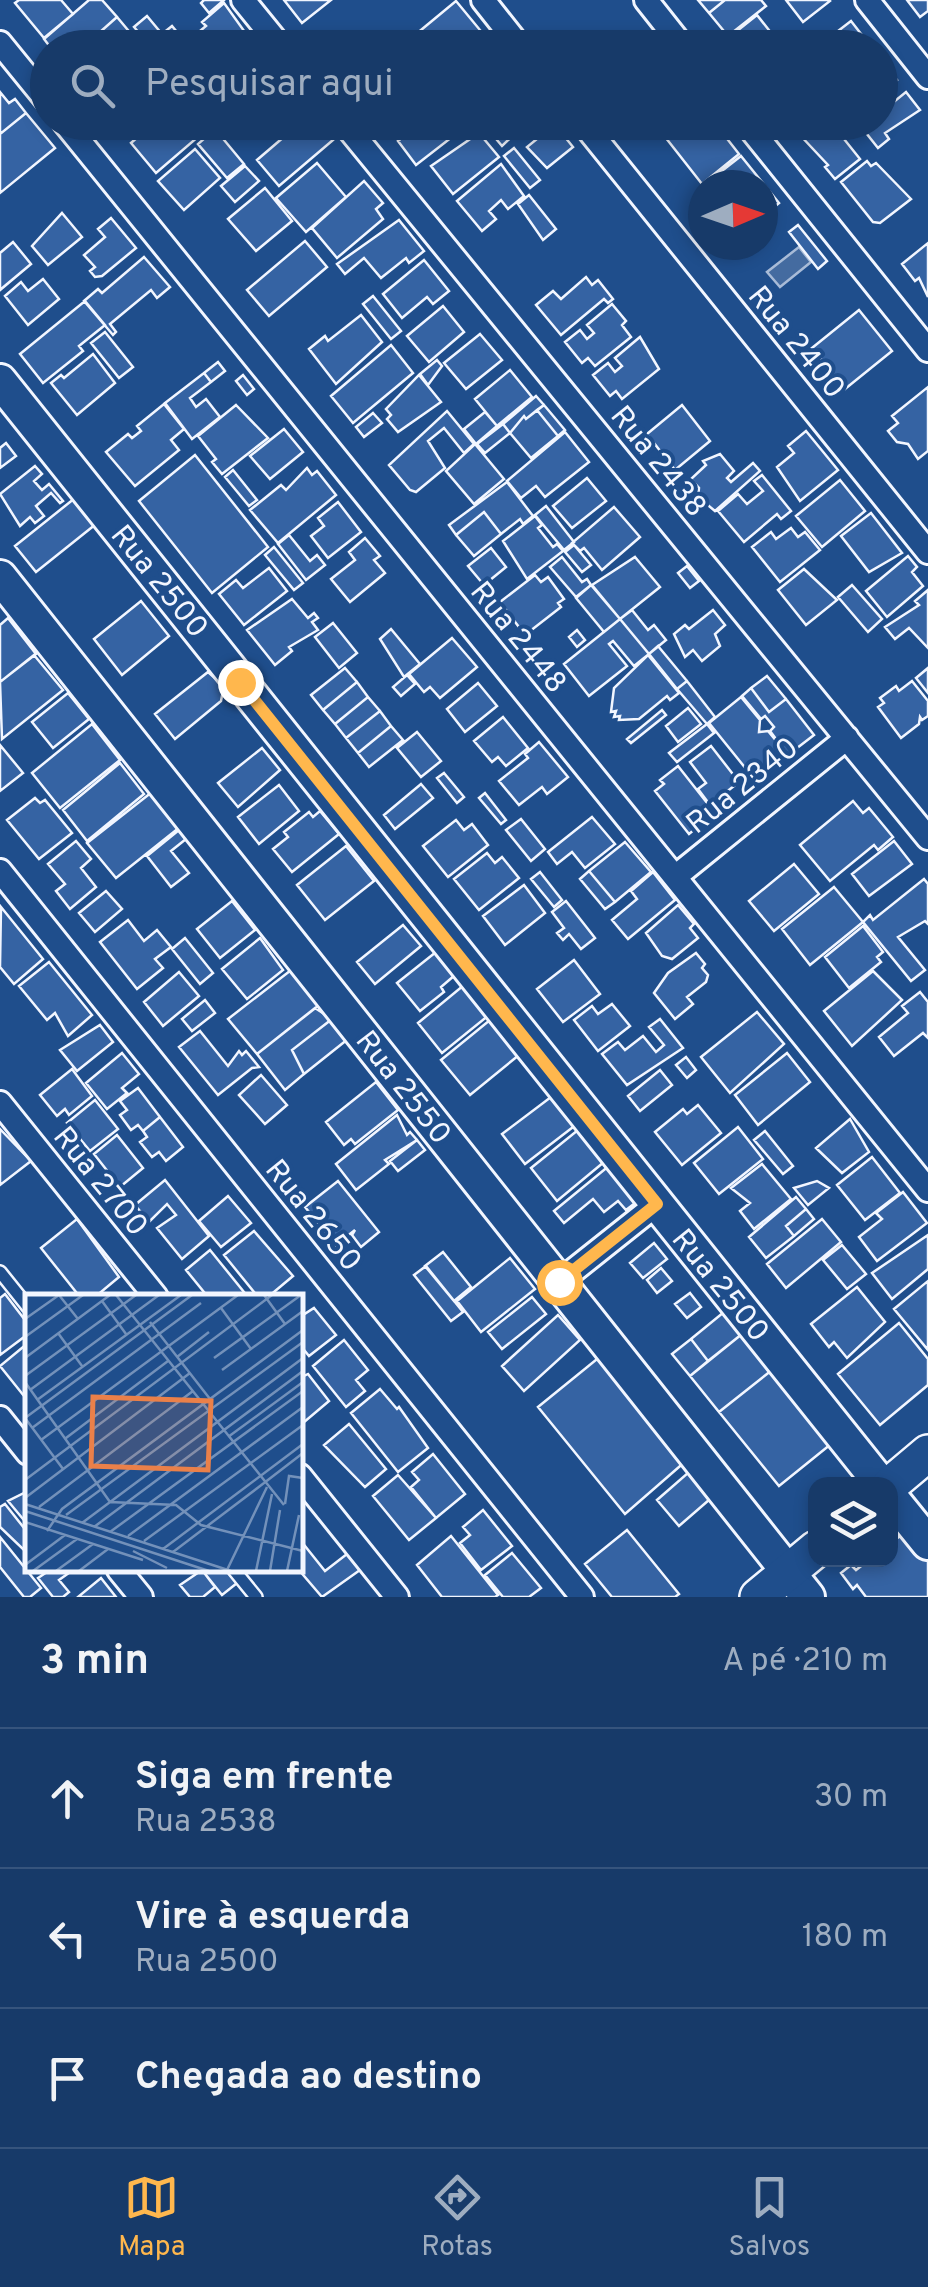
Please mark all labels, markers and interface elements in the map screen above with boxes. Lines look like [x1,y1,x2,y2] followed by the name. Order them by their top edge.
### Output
[30,30,898,140] search box
[65,58,120,113] icon: search
[145,61,394,110] text: Pesquisar aqui
[688,170,778,260] north arrow
[738,280,852,407] street label: Rua 2400
[601,399,713,526] street label: Rua 2438
[101,519,215,647] street label: Rua 2500
[461,575,573,702] street label: Rua 2448
[218,660,264,706] route end
[680,730,807,843] street label: Rua 2340
[346,1024,458,1153] street label: Rua 2550
[44,1120,155,1245] street label: Rua 2700
[256,1153,368,1280] street label: Rua 2650
[662,1223,776,1351] street label: Rua 2500
[537,1260,583,1306] route start
[25,1294,302,1572] inset map
[808,1477,898,1567] map controls
[808,1477,898,1567] button: layers
[40,1636,149,1689] text: 3 min
[722,1642,888,1682] text: A pé · 210 m
[135,1754,394,1803] text: Siga em frente
[40,1771,95,1826] icon: ahead
[814,1778,888,1818] text: 30 m
[135,1803,277,1843] text: Rua 2538
[135,1894,410,1943] text: Vire à esquerda
[40,1911,95,1966] icon: left
[802,1918,888,1958] text: 180 m
[135,1943,279,1983] text: Rua 2500
[40,2051,95,2106] icon: arrive
[135,2054,482,2103] text: Chegada ao destino
[118,2170,186,2266] tab: Mapa
[421,2170,493,2266] tab: Rotas
[729,2170,810,2266] tab: Salvos

